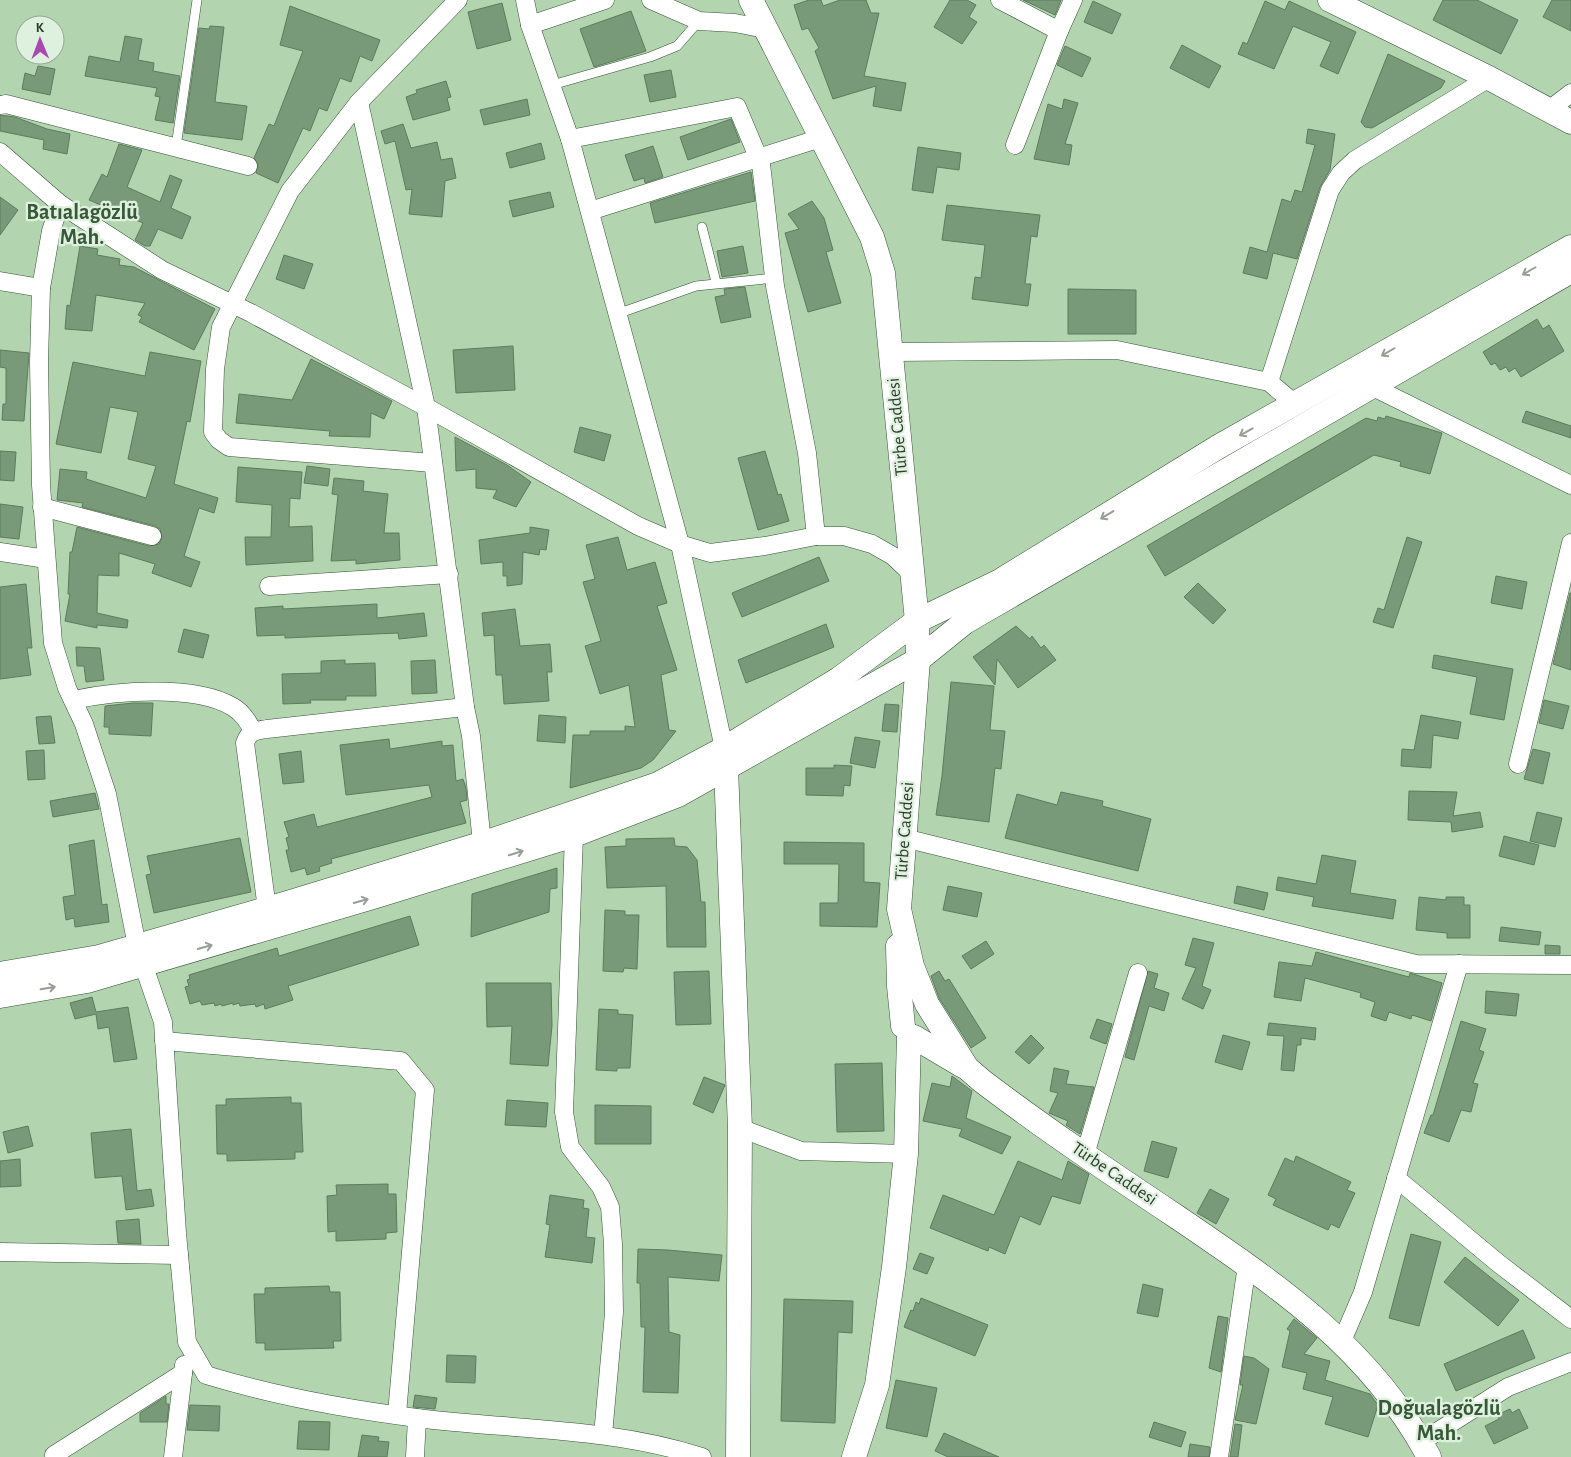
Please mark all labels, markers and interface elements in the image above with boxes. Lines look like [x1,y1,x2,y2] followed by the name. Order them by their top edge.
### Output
[15,15,65,65] north arrow
[36,21,45,35] text: K
[26,201,138,248] district label: Batıalagözlü Mah.
[1522,267,1537,277] one-way arrow
[1381,347,1395,357] one-way arrow
[885,377,911,477] street label: Türbe Caddesi
[1240,427,1254,437] one-way arrow
[1101,511,1115,521] one-way arrow
[893,781,917,881] street label: Türbe Caddesi
[508,848,524,857] one-way arrow
[353,896,369,906] one-way arrow
[197,941,213,951] one-way arrow
[40,983,56,993] one-way arrow
[1068,1139,1160,1209] street label: Türbe Caddesi
[1378,1397,1501,1444] district label: Doğualagözlü Mah.

